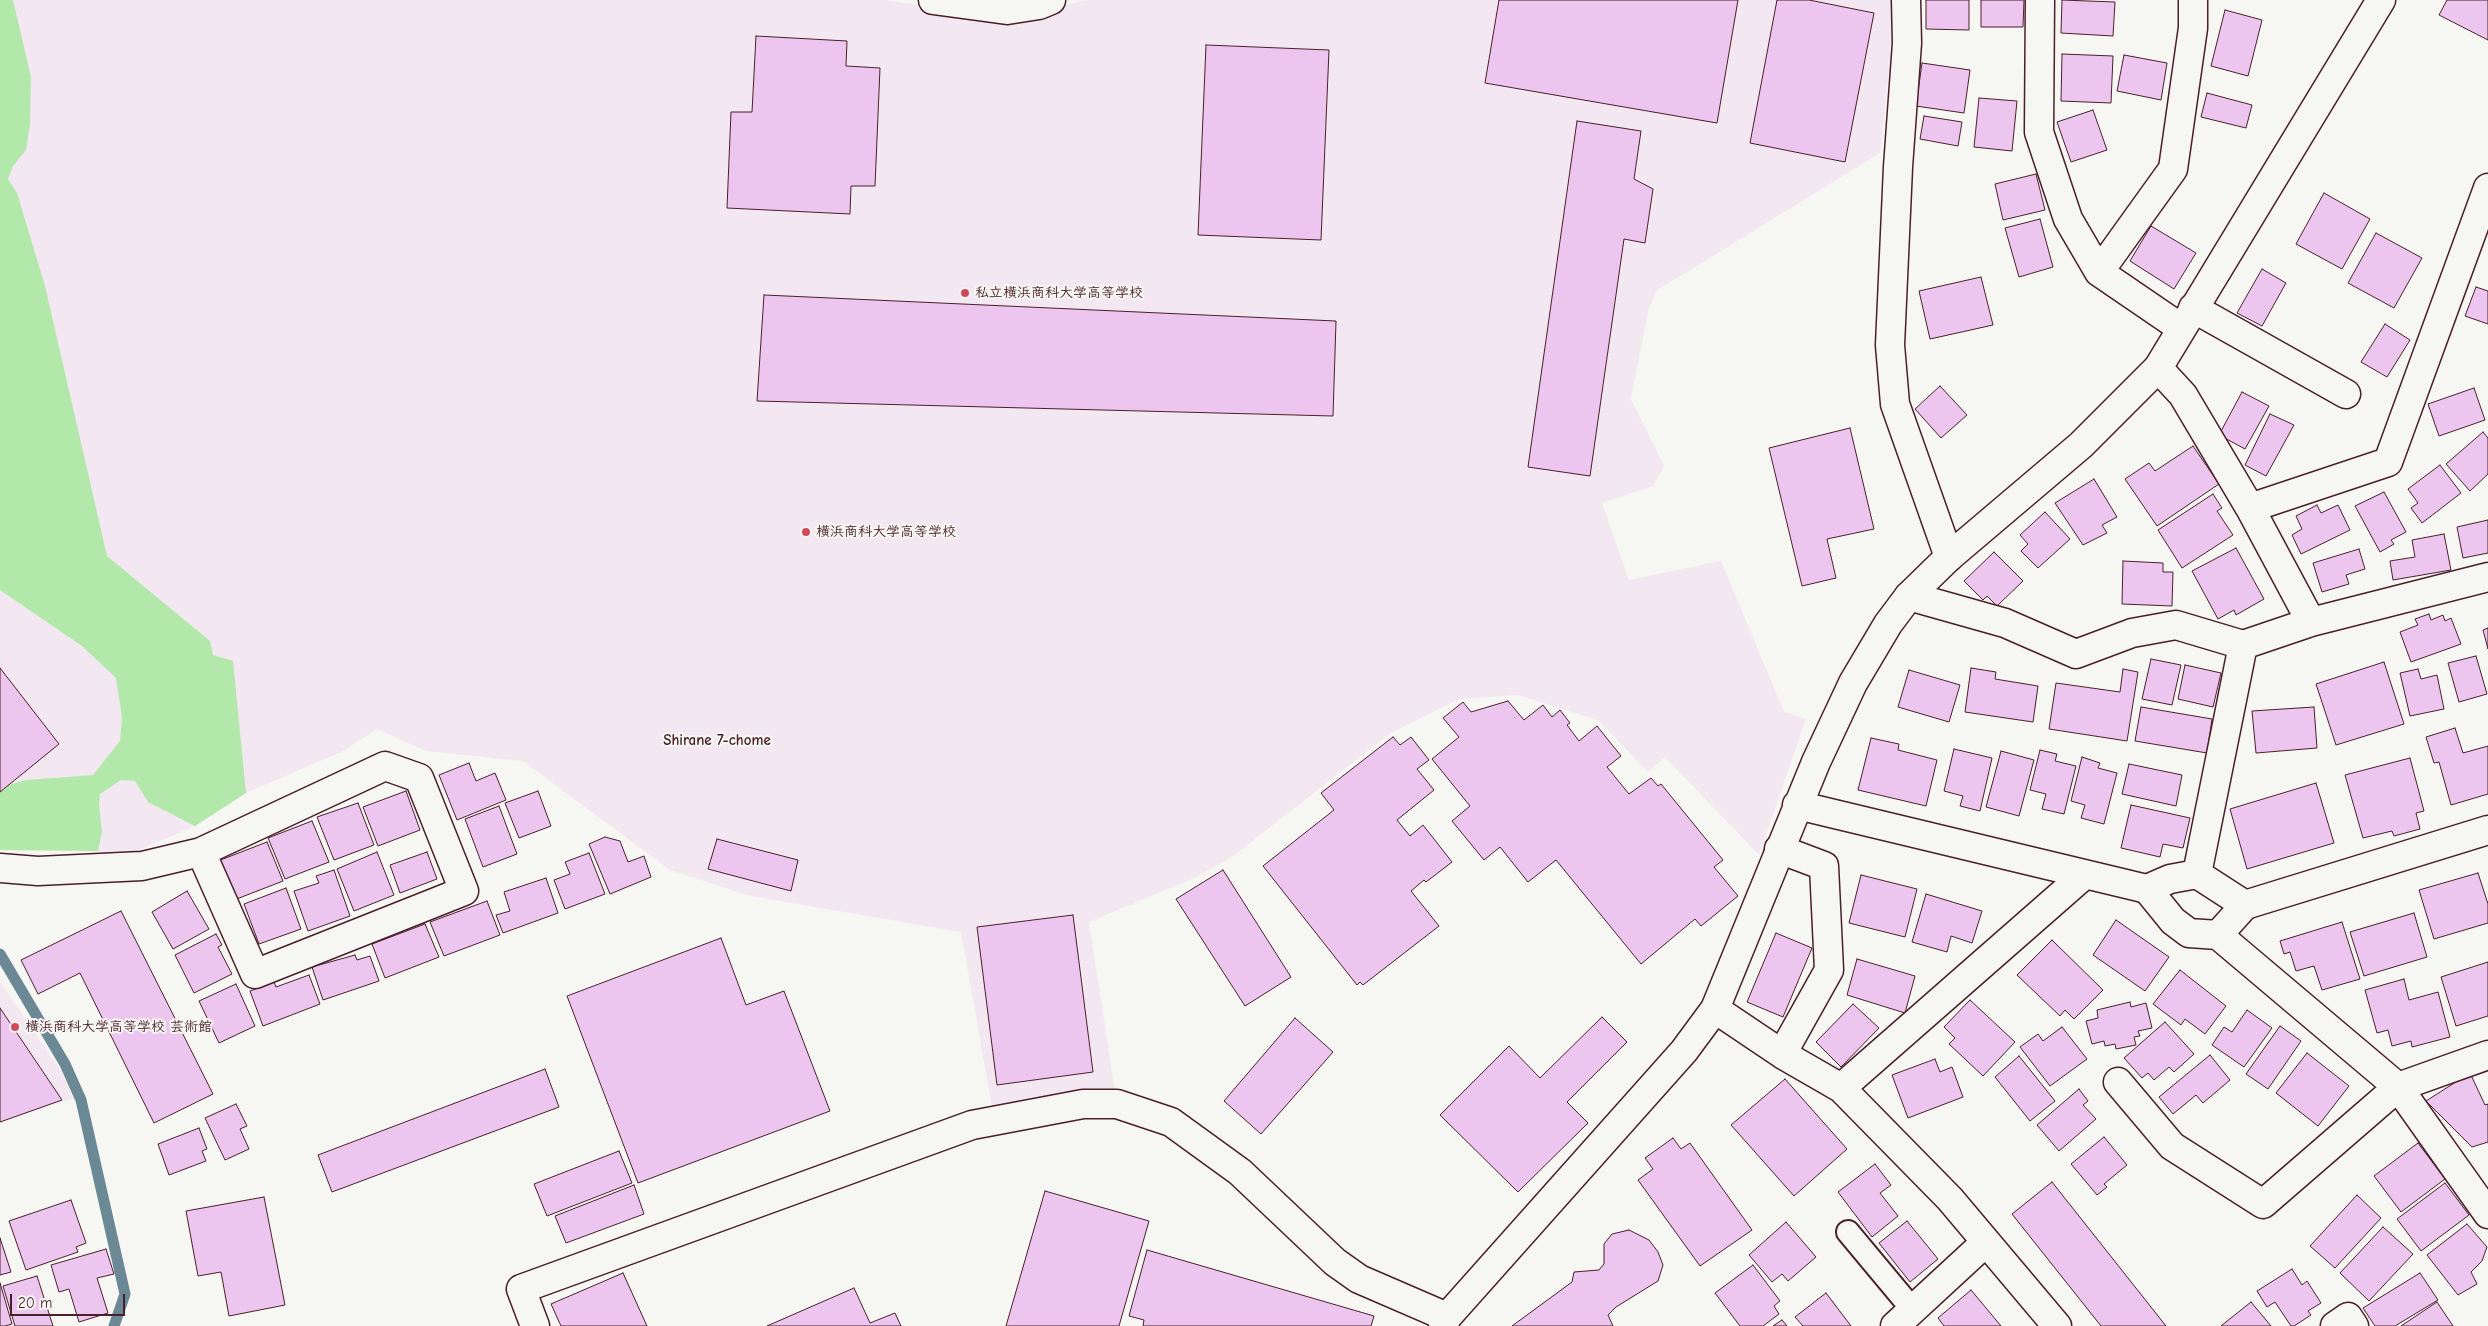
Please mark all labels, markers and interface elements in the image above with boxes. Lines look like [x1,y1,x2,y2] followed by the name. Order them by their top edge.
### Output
[975,285,1143,301] place label: 私立横浜商科大学高等学校
[959,287,971,299] marker: 私立横浜商科大学高等学校
[816,524,956,540] place label: 横浜商科大学高等学校
[800,526,812,538] marker: 横浜商科大学高等学校
[663,732,771,750] district label: Shirane 7-chome
[25,1019,212,1035] place label: 横浜商科大学高等学校 芸術館
[9,1021,21,1033] marker: 横浜商科大学高等学校 芸術館
[12,1284,128,1316] scale bar
[18,1294,52,1312] text: 20 m

